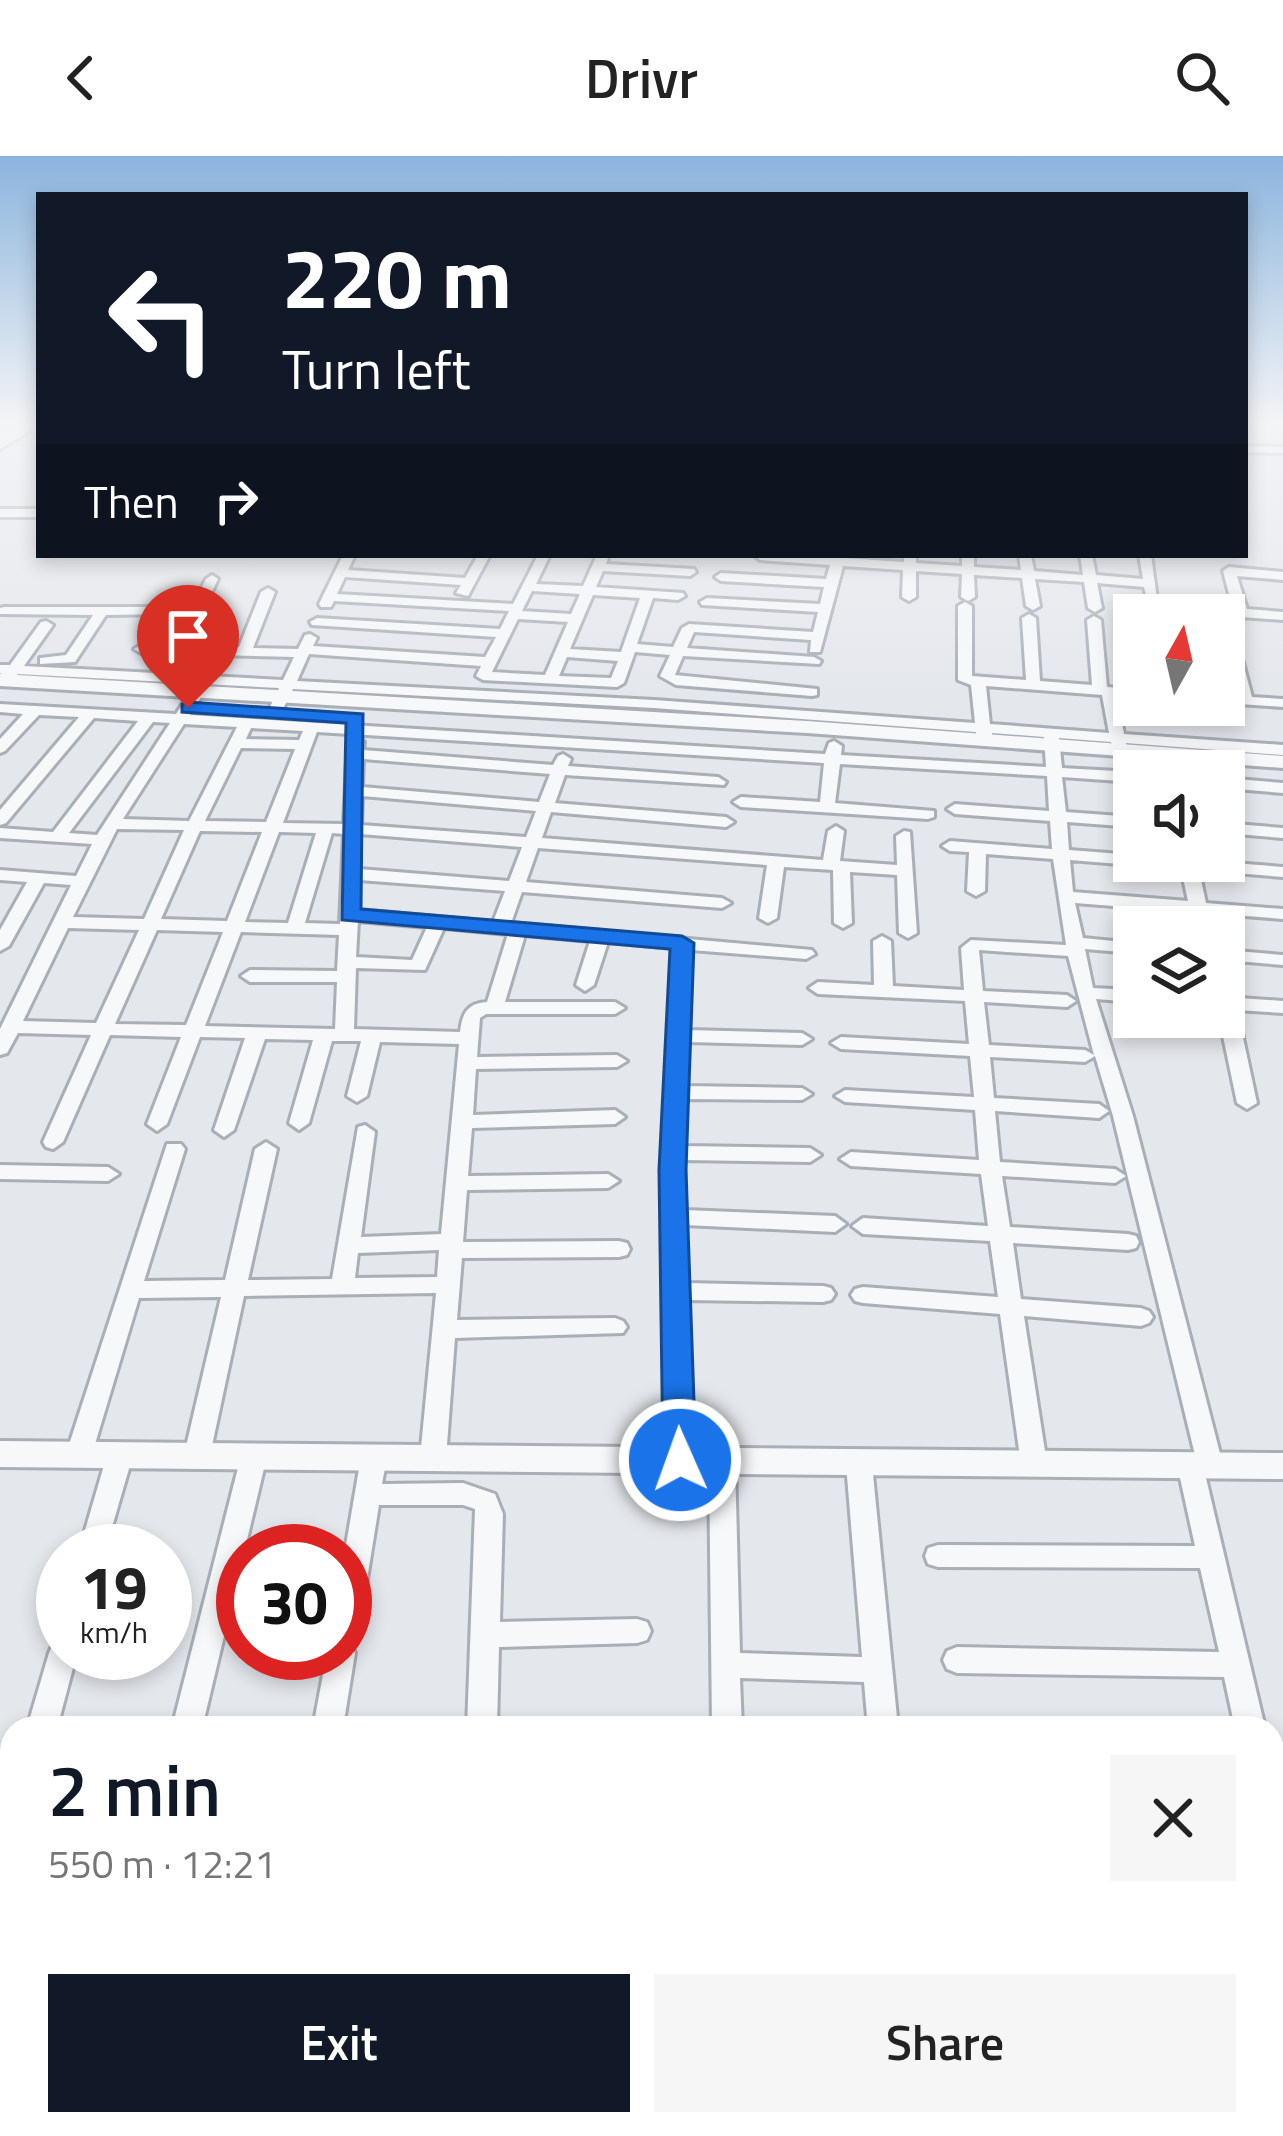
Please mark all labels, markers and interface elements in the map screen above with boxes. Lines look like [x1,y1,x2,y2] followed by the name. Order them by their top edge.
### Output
[585,37,698,119] text: Drivr
[48,45,114,111] icon: back
[1169,45,1235,111] icon: search
[282,213,512,341] text: 220 m
[84,240,240,396] icon: left
[282,328,471,410] text: Turn left
[84,467,179,535] text: Then
[203,468,269,534] icon: right
[137,585,239,708] pin
[1113,594,1245,726] north arrow
[1113,594,1245,1038] map controls
[155,603,221,669] icon: arrive
[1113,750,1245,882] button: sound
[1113,906,1245,1038] button: layers
[617,1397,743,1523] position arrow
[216,1524,372,1680] speed limit sign: 30
[80,1541,148,1632] text: 19
[80,1609,148,1655] text: km/h
[48,1734,221,1844] text: 2 min
[1110,1755,1236,1881] button: close
[48,1834,276,1893] text: 550 m · 12:21
[48,1974,630,2112] button: Exit
[654,1974,1236,2112] button: Share

